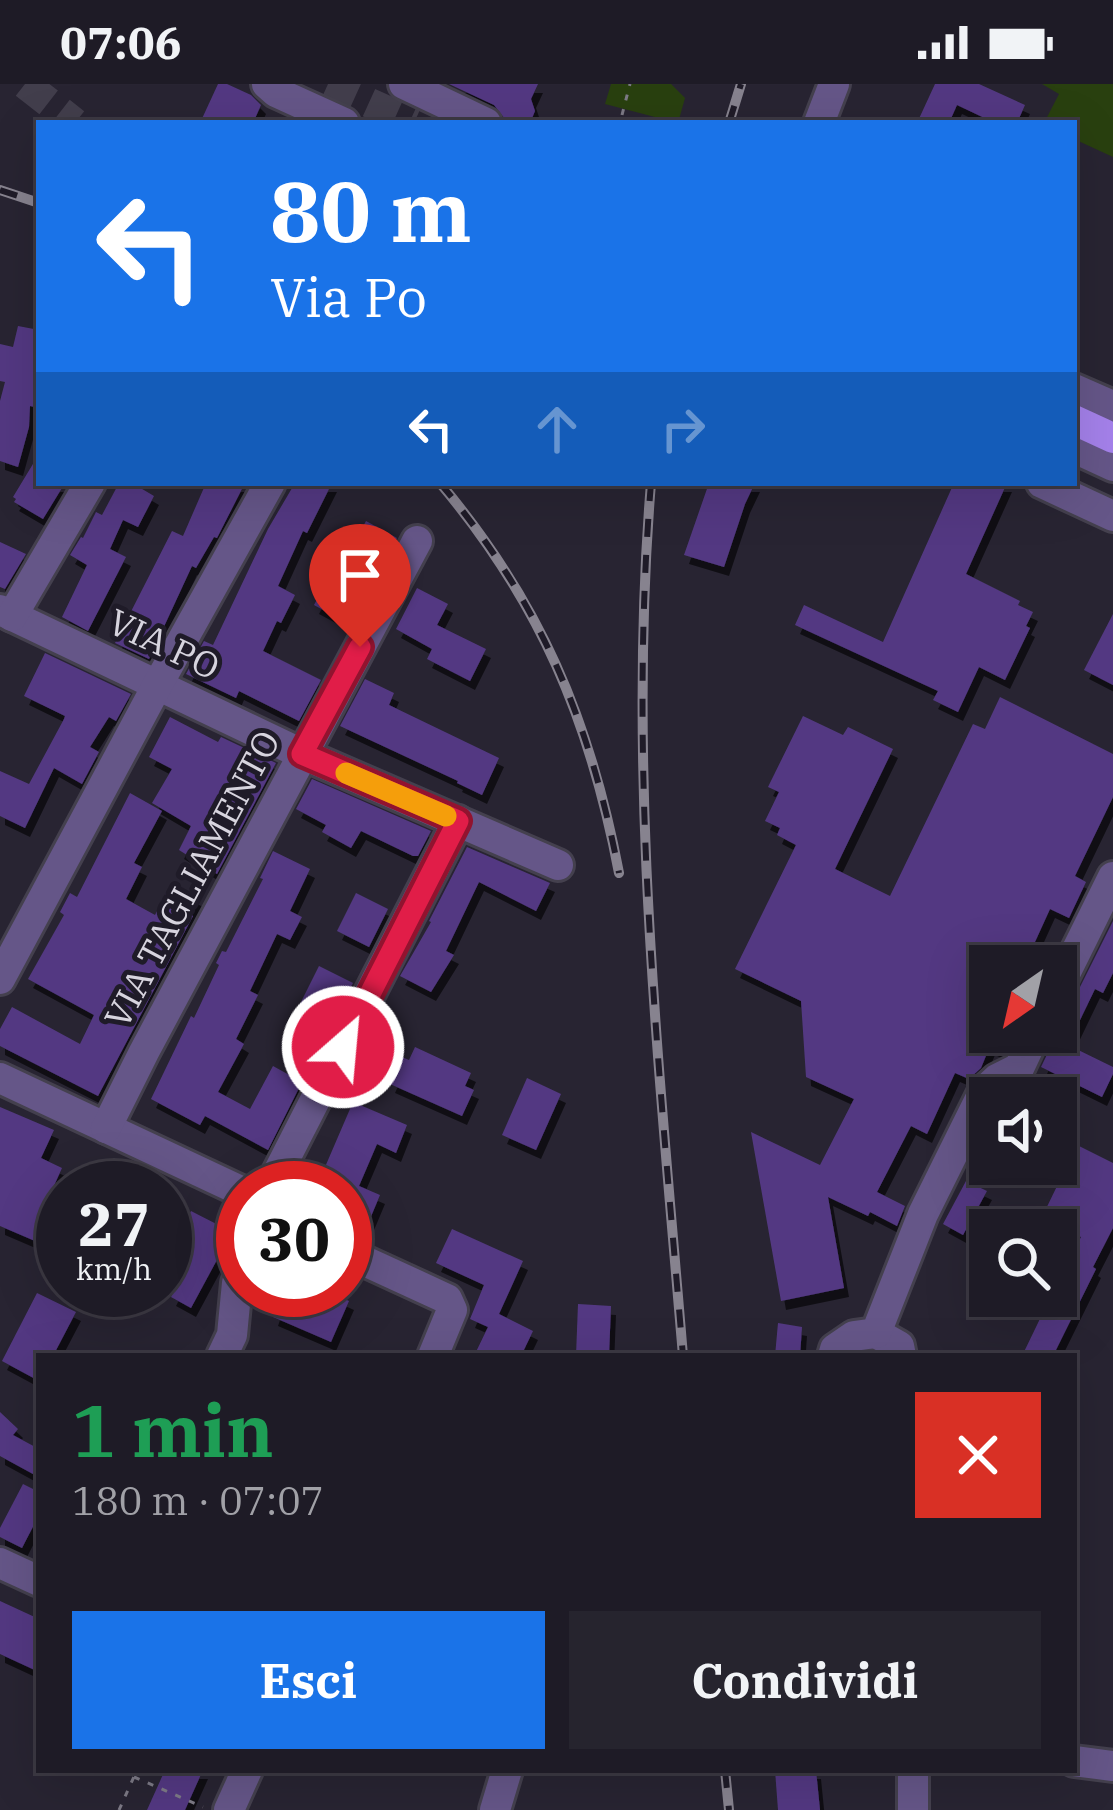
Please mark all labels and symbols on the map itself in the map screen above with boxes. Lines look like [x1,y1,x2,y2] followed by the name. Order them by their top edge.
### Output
[309,524,411,647] pin
[101,597,227,690] street label: VIA PO
[93,722,290,1036] street label: VIA TAGLIAMENTO
[969,945,1077,1053] north arrow
[280,984,406,1110] position arrow
[216,1161,372,1317] speed limit sign: 30

